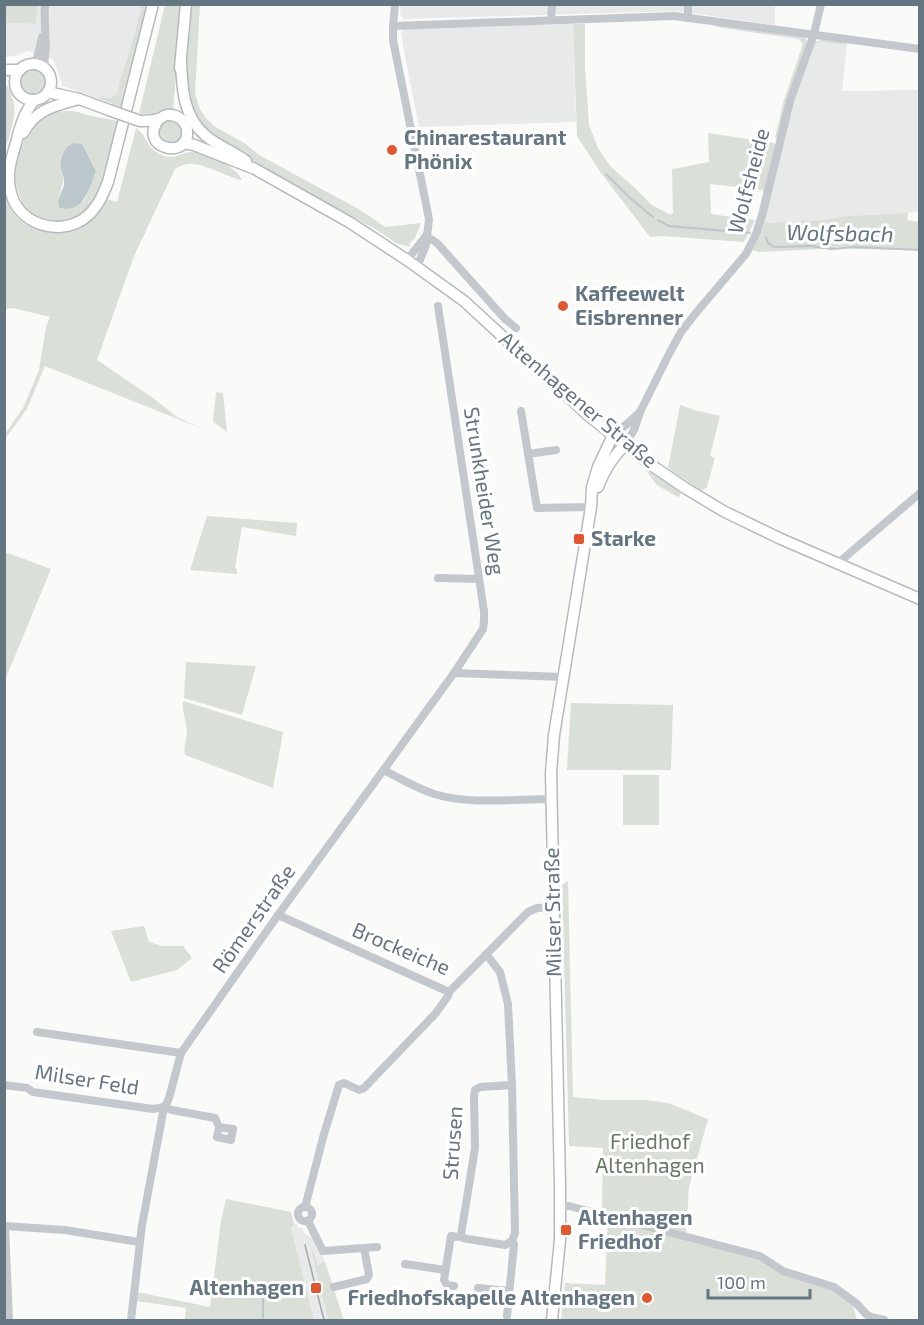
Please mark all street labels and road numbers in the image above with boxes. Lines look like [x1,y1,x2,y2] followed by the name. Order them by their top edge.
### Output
[721,125,774,236] street label: Wolfsheide
[495,325,663,472] street label: Altenhagener Straße
[460,405,511,577] street label: Strunkheider Weg
[538,847,565,977] street label: Milser Straße
[206,859,299,977] street label: Römerstraße
[349,916,454,979] street label: Brockeiche
[33,1058,141,1099] street label: Milser Feld
[436,1105,467,1181] street label: Strusen

